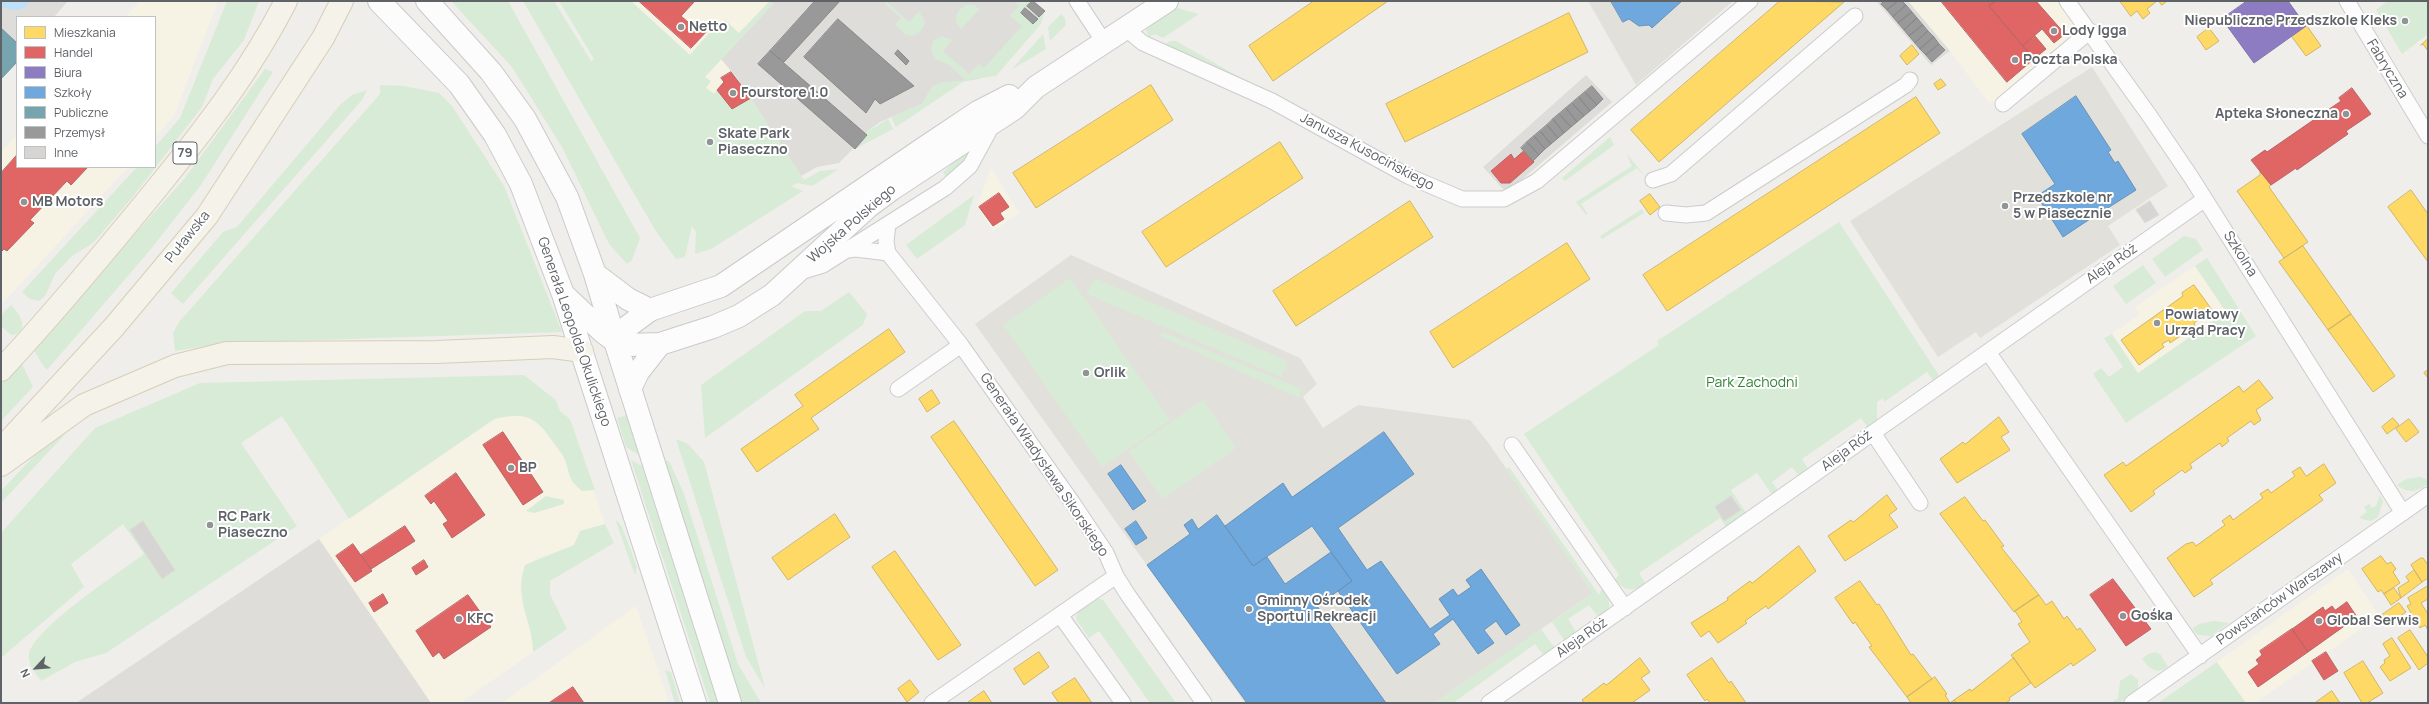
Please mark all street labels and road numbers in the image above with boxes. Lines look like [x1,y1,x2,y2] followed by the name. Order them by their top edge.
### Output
[2363,36,2411,102] street label: Fabryczna
[1297,110,1437,194] street label: Janusza Kusocińskiego
[173,142,197,164] road number: 79
[805,181,899,267] street label: Wojska Polskiego
[162,208,214,266] street label: Puławska
[2219,228,2261,280] street label: Szkolna
[534,235,614,429] street label: Generała Leopolda Okulickiego
[2083,240,2141,288] street label: Aleja Róż
[976,370,1112,560] street label: Generała Władysława Sikorskiego
[1818,427,1876,475] street label: Aleja Róż
[2214,549,2346,649] street label: Powstańców Warszawy
[1553,614,1611,662] street label: Aleja Róż

